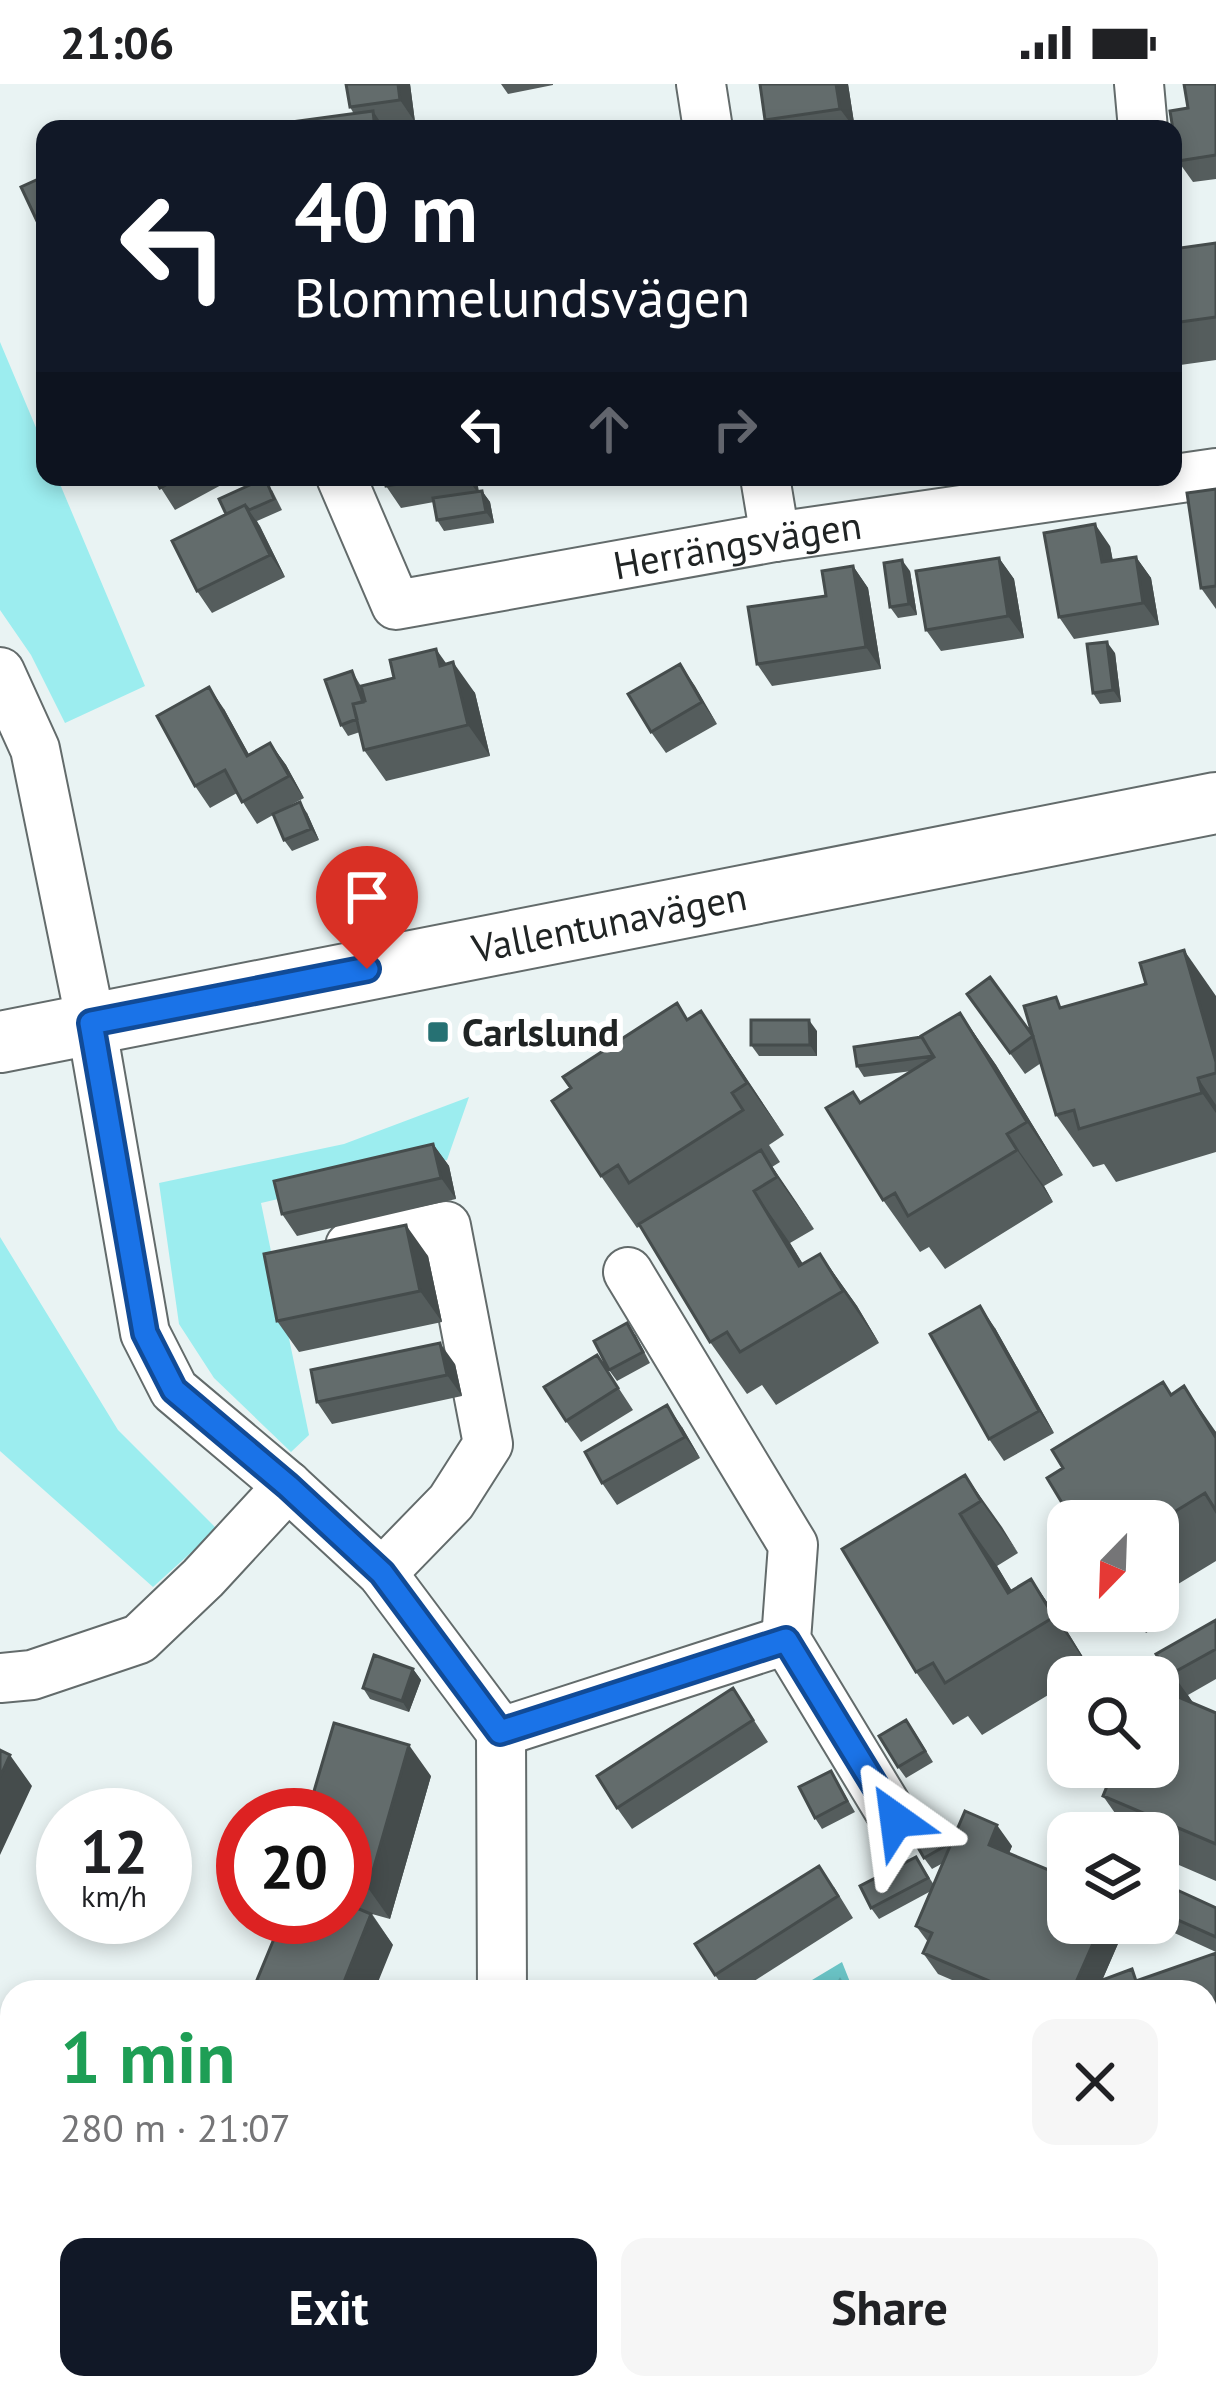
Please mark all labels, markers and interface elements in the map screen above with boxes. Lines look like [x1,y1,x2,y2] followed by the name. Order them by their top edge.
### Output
[60,13,174,71] text: 21:06
[294,156,478,265] text: 40 m
[96,168,252,324] icon: left
[294,262,750,332] text: Blommelundsvägen
[450,396,516,462] icon: left
[576,396,642,462] icon: ahead
[702,396,768,462] icon: right
[609,499,865,591] street label: Herrängsvägen
[316,846,418,969] pin
[334,864,400,930] icon: arrive
[467,870,751,974] street label: Vallentunavägen
[462,1006,619,1057] place label: Carlslund
[425,1019,451,1045] marker: Carlslund
[1047,1500,1179,1632] north arrow
[1047,1500,1179,1944] map controls
[1047,1656,1179,1788] button: search
[833,1757,959,1883] position arrow
[216,1788,372,1944] speed limit sign: 20
[80,1812,148,1890] text: 12
[1047,1812,1179,1944] button: layers
[81,1876,147,1915] text: km/h
[60,2010,236,2103] text: 1 min
[1032,2019,1158,2145] button: close
[60,2102,291,2153] text: 280 m · 21:07
[60,2238,597,2376] button: Exit
[621,2238,1158,2376] button: Share

